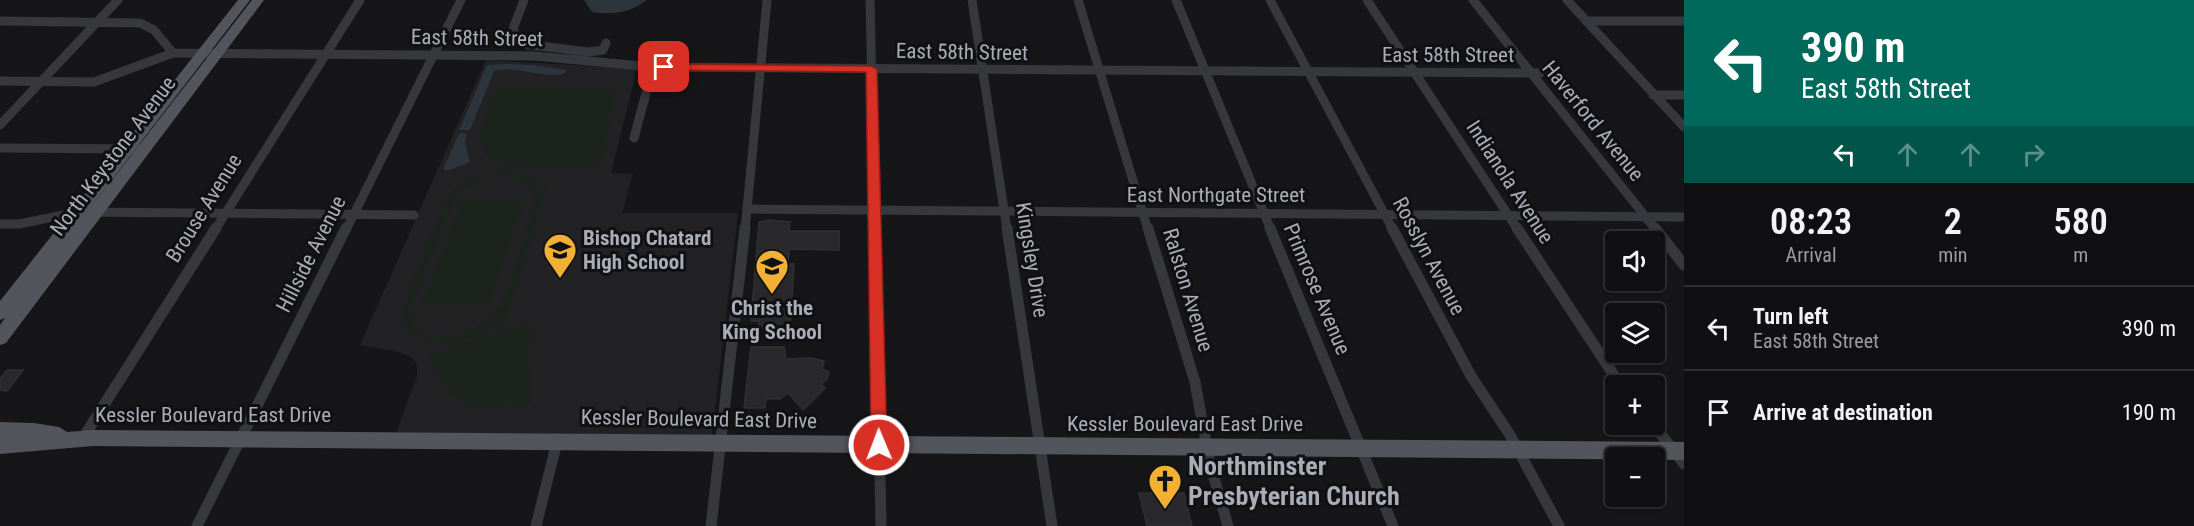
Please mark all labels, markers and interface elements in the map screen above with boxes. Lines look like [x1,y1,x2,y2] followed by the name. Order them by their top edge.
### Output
[1801,23,1906,72] text: 390 m
[1702,24,1780,102] icon: left
[411,25,543,51] street label: East 58th Street
[896,39,1028,65] street label: East 58th Street
[638,41,689,92] pin
[1382,43,1514,67] street label: East 58th Street
[647,50,680,83] icon: arrive
[1537,56,1649,186] street label: Haverford Avenue
[45,72,181,240] street label: North Keystone Avenue
[1801,73,1971,105] text: East 58th Street
[1461,116,1559,248] street label: Indianola Avenue
[1828,138,1861,171] icon: left
[1891,138,1924,171] icon: ahead
[1954,138,1987,171] icon: ahead
[2017,138,2050,171] icon: right
[161,149,247,267] street label: Brouse Avenue
[1127,183,1305,207] street label: East Northgate Street
[271,192,351,316] street label: Hillside Avenue
[1388,193,1470,319] street label: Rosslyn Avenue
[1011,201,1053,319] street label: Kingsley Drive
[1770,201,1852,243] text: 08:23
[1944,201,1962,243] text: 2
[2054,201,2108,243] text: 580
[1279,220,1355,358] street label: Primrose Avenue
[1158,225,1218,355] street label: Ralston Avenue
[583,226,711,274] place label: Bishop Chatard High School
[1605,231,1665,507] map controls
[1605,231,1665,291] button: sound
[542,232,578,279] school or university icon: Bishop Chatard High School
[1786,243,1837,267] text: Arrival
[1938,243,1967,267] text: min
[2073,243,2088,267] text: m
[754,248,790,295] school or university icon: Christ the King School
[722,296,822,344] place label: Christ the King School
[1605,303,1665,363] button: layers
[1753,304,1828,329] text: Turn left
[1702,312,1735,345] icon: left
[2122,316,2176,341] text: 390 m
[1753,329,1879,353] text: East 58th Street
[1605,375,1665,435] button: +
[1702,396,1735,429] icon: arrive
[1753,400,1933,425] text: Arrive at destination
[2122,400,2176,425] text: 190 m
[95,403,331,427] street label: Kessler Boulevard East Drive
[581,405,817,433] street label: Kessler Boulevard East Drive
[1067,412,1303,436] street label: Kessler Boulevard East Drive
[847,413,911,477] position arrow
[1605,447,1665,507] button: −
[1188,451,1400,511] place label: Northminster Presbyterian Church
[1147,463,1183,510] church icon: Northminster Presbyterian Church

